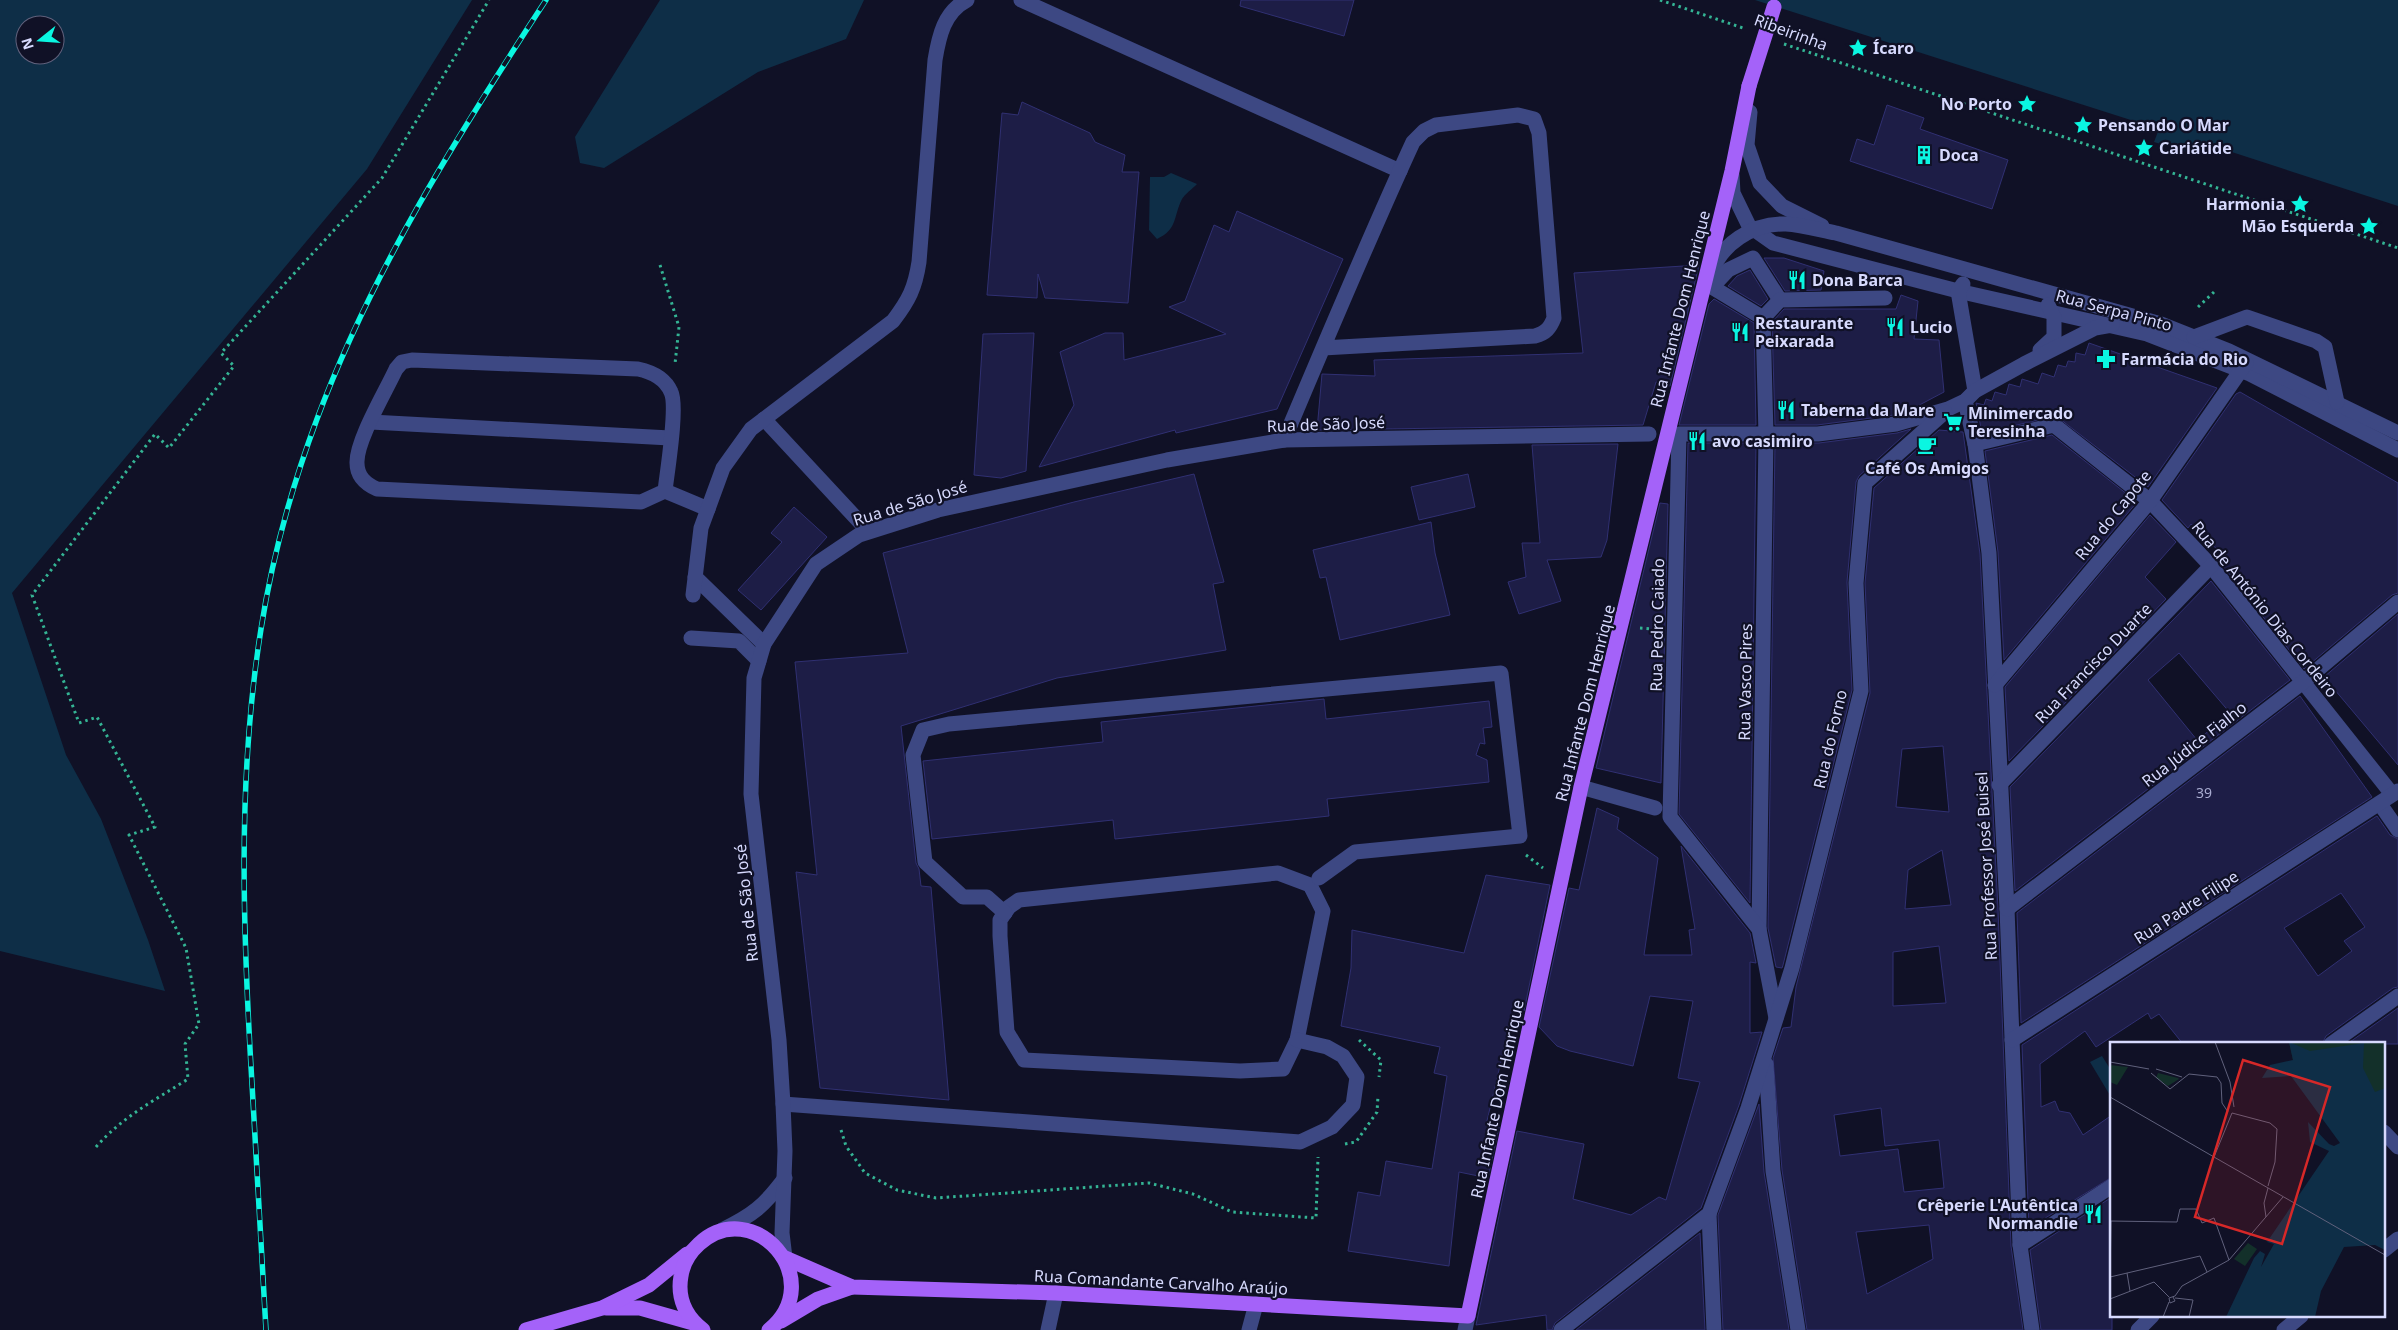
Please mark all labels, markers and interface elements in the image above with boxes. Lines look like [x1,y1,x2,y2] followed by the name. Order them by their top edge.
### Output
[1751,9,1831,55] street label: Ribeirinha
[15,15,65,65] north arrow
[16,36,38,52] text: N
[1847,37,1869,59] place icon: Ícaro
[1873,37,1914,59] place label: Ícaro
[1941,93,2012,115] place label: No Porto
[2016,93,2038,115] place icon: No Porto
[2072,114,2094,136] place icon: Pensando O Mar
[2098,114,2229,136] place label: Pensando O Mar
[2133,137,2155,159] place icon: Cariátide
[2159,137,2232,159] place label: Cariátide
[1913,144,1935,166] building icon: Doca
[1939,144,1979,166] place label: Doca
[2206,193,2285,215] place label: Harmonia
[2289,193,2311,215] place icon: Harmonia
[1645,208,1715,410] street label: Rua Infante Dom Henrique
[2242,215,2354,237] place label: Mão Esquerda
[2358,215,2380,237] place icon: Mão Esquerda
[1786,269,1808,291] restaurant icon: Dona Barca
[1812,269,1903,291] place label: Dona Barca
[2053,284,2175,336] street label: Rua Serpa Pinto
[1755,312,1853,352] place label: Restaurante Peixarada
[1884,316,1906,338] restaurant icon: Lucio
[1910,316,1952,338] place label: Lucio
[1729,321,1751,343] restaurant icon: Restaurante Peixarada
[2095,348,2117,370] pharmacy icon: Farmácia do Rio
[2121,348,2248,370] place label: Farmácia do Rio
[1775,399,1797,421] restaurant icon: Taberna da Mare
[1801,399,1934,421] place label: Taberna da Mare
[1968,402,2073,442] place label: Minimercado Teresinha
[1266,411,1386,437] street label: Rua de São José
[1942,411,1964,433] supermarket icon: Minimercado Teresinha
[1686,430,1708,452] restaurant icon: avo casimiro
[1712,430,1813,452] place label: avo casimiro
[1916,434,1938,456] cafe icon: Café Os Amigos
[1865,457,1989,479] place label: Café Os Amigos
[2070,465,2156,565] street label: Rua do Capote
[850,475,970,531] street label: Rua de São José
[2187,516,2343,702] street label: Rua de António Dias Cordeiro
[1645,558,1669,692] street label: Rua Pedro Caiado
[2030,598,2156,728] street label: Rua Francisco Duarte
[1550,602,1620,804] street label: Rua Infante Dom Henrique
[1733,623,1757,741] street label: Rua Vasco Pires
[1808,687,1852,791] street label: Rua do Forno
[2137,696,2251,792] street label: Rua Júdice Fialho
[1970,771,2002,961] street label: Rua Professor José Buisel
[2196,783,2212,802] house number: 39
[729,843,763,963] street label: Rua de São José
[2129,865,2243,949] street label: Rua Padre Filipe
[1465,998,1529,1200] street label: Rua Infante Dom Henrique
[2110,1042,2386,1318] inset map
[1917,1194,2078,1234] place label: Crêperie L'Autêntica Normandie
[2082,1203,2104,1225] restaurant icon: Crêperie L'Autêntica Normandie
[1034,1264,1288,1300] street label: Rua Comandante Carvalho Araújo

